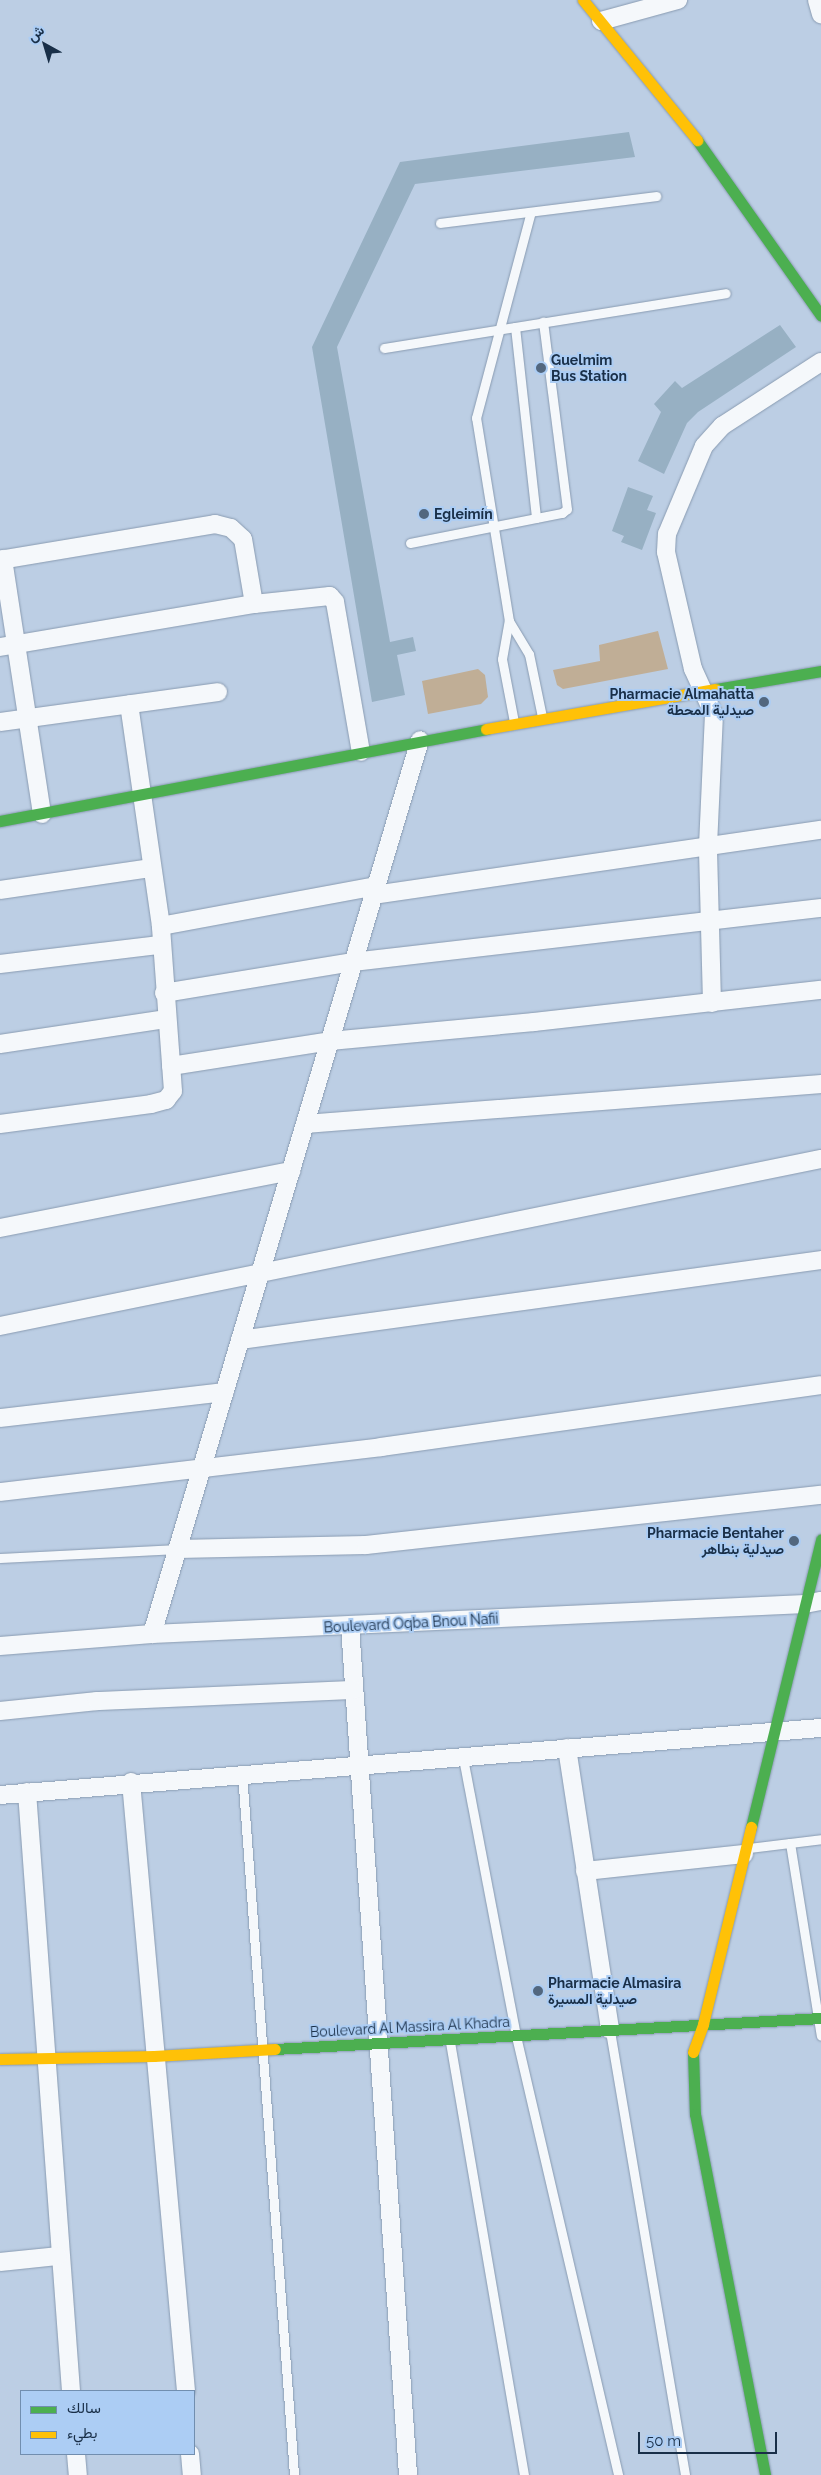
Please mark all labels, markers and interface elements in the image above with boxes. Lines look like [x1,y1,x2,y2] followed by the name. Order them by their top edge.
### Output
[20,20,70,70] north arrow
[24,22,47,45] text: ش
[551,352,627,384] place label: Guelmim Bus Station
[535,362,547,374] marker: Guelmim Bus Station
[434,506,493,522] place label: Egleimín
[418,508,430,520] marker: Egleimín
[609,686,754,719] place label: Pharmacie Almahatta صيدلية المحطة
[758,696,770,708] marker: Pharmacie Almahatta صيدلية المحطة
[647,1525,784,1558] place label: Pharmacie Bentaher صيدلية بنطاهر
[788,1535,800,1547] marker: Pharmacie Bentaher صيدلية بنطاهر
[323,1610,499,1636] street label: Boulevard Oqba Bnou Nafii
[548,1975,682,2008] place label: Pharmacie Almasira صيدلية المسيرة
[532,1985,544,1997] marker: Pharmacie Almasira صيدلية المسيرة
[309,2013,511,2041] street label: Boulevard Al Massira Al Khadra
[20,2390,195,2455] legend
[67,2399,101,2417] text: سالك
[641,2422,780,2454] scale bar
[67,2424,97,2442] text: بطيء
[646,2432,681,2450] text: 50 m

